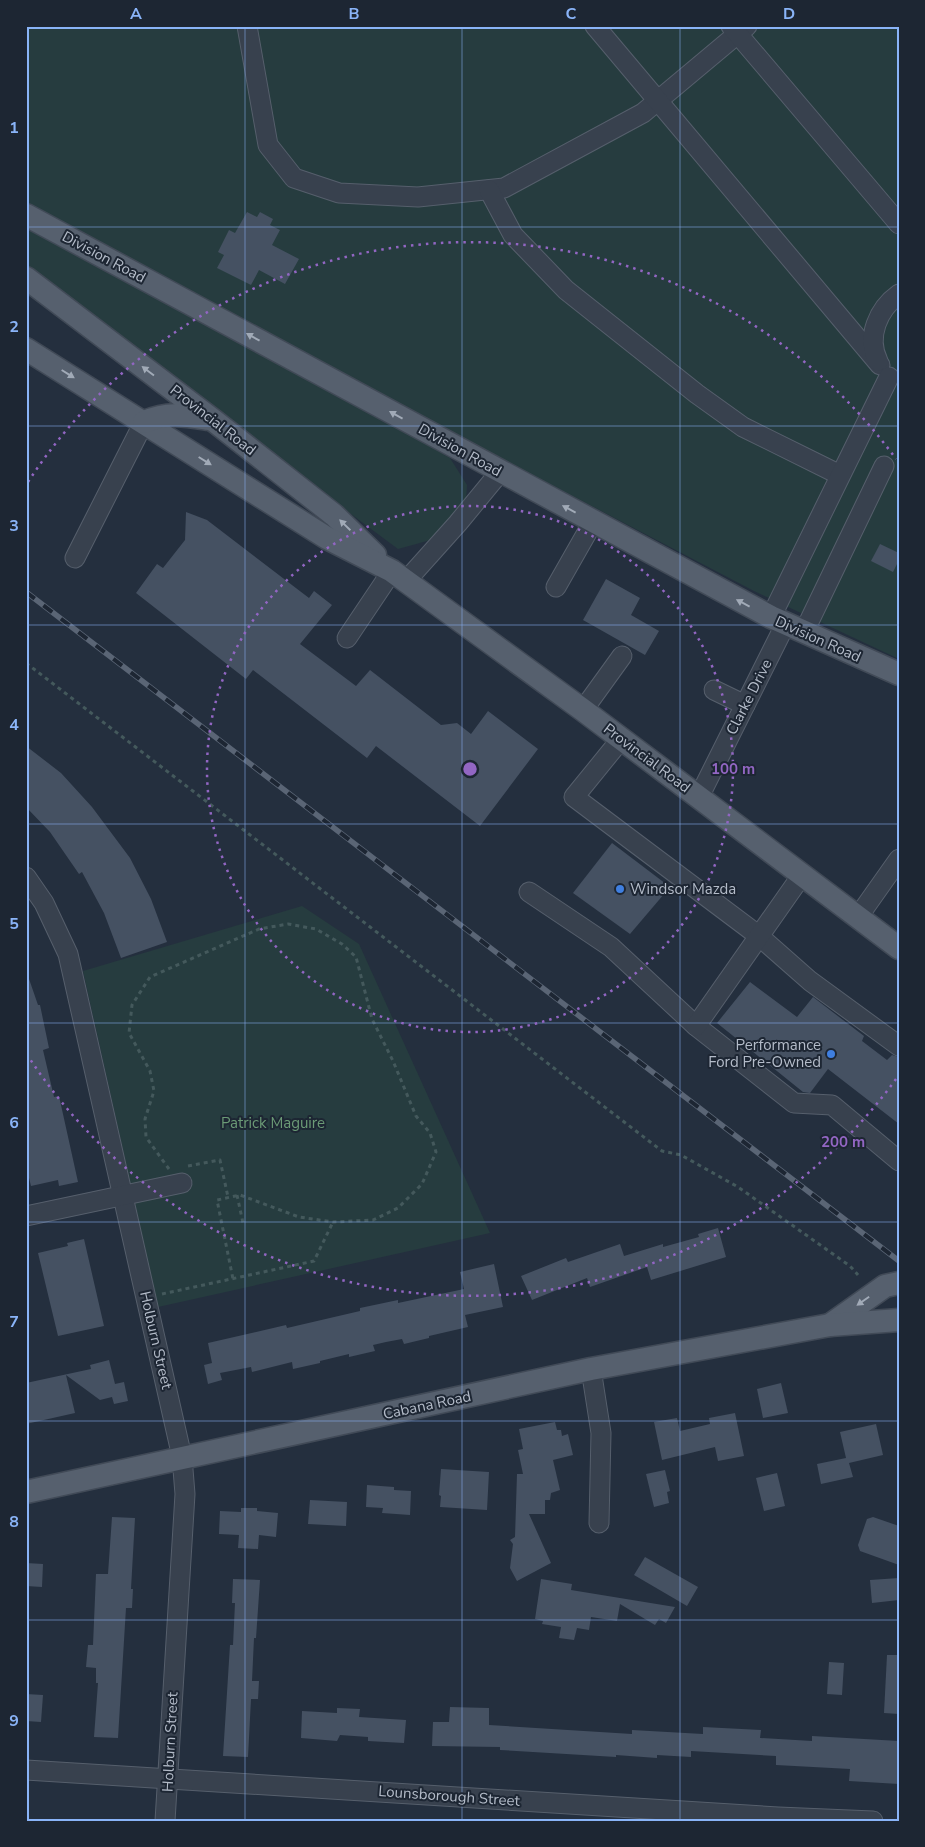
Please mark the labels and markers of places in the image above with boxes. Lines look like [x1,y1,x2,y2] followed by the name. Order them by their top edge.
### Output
[461,760,479,778] centre of rings
[630,879,736,899] place label: Windsor Mazda
[614,883,626,895] marker: Windsor Mazda
[708,1035,821,1072] place label: Performance Ford Pre-Owned
[825,1048,837,1060] marker: Performance Ford Pre-Owned

